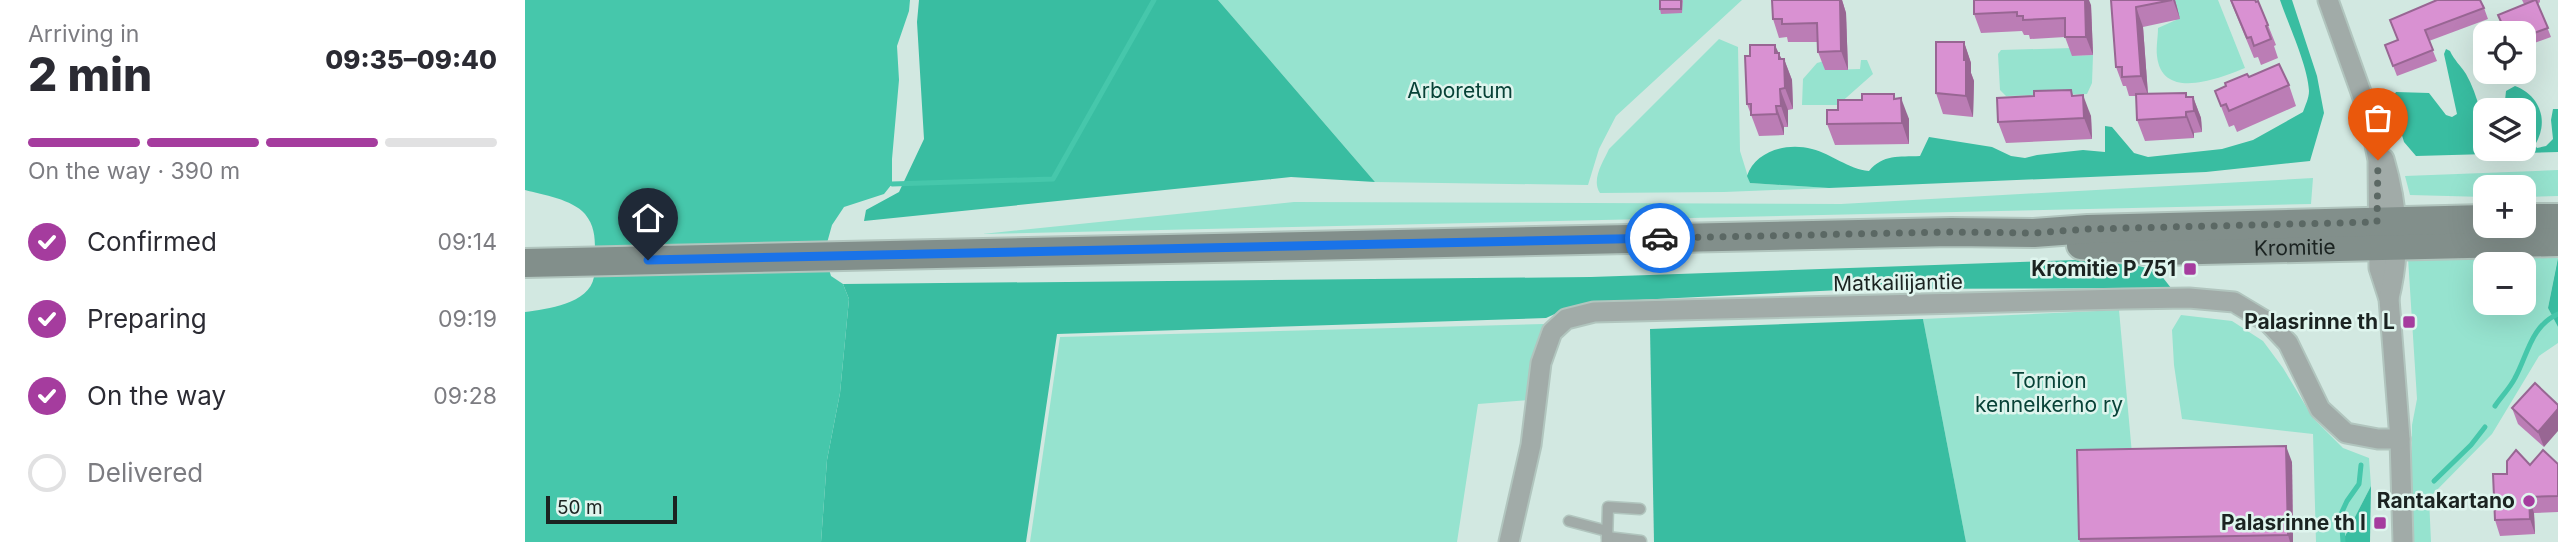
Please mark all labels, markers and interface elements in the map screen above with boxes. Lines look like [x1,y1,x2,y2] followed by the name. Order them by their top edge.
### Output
[28,20,139,48] text: Arriving in
[2473,21,2536,315] map controls
[2473,21,2536,84] button: locate
[325,44,497,75] text: 09:35–09:40
[28,46,152,102] text: 2 min
[1407,78,1513,103] park label: Arboretum
[2348,88,2408,160] pin
[2473,98,2536,161] button: layers
[2359,99,2397,137] icon: bag
[28,157,240,185] text: On the way · 390 m
[2473,175,2536,238] button: +
[618,188,678,260] pin
[629,199,667,237] icon: home
[1625,203,1695,273] courier
[1641,219,1679,257] icon: car
[28,223,66,261] icon: check
[87,226,217,257] text: Confirmed
[437,228,497,256] text: 09:14
[2253,234,2336,261] street label: Kromitie
[2473,252,2536,315] button: −
[2031,256,2176,281] place label: Kromitie P 751
[2182,261,2198,277] marker: Kromitie P 751
[1833,269,1963,296] street label: Matkailijantie
[28,300,66,338] icon: check
[87,303,207,334] text: Preparing
[438,305,497,333] text: 09:19
[2244,309,2395,334] place label: Palasrinne th L
[2401,314,2417,330] marker: Palasrinne th L
[1975,368,2123,417] park label: Tornion kennelkerho ry
[28,377,66,415] icon: check
[87,380,226,411] text: On the way
[433,382,497,410] text: 09:28
[87,457,203,488] text: Delivered
[2377,488,2515,513] place label: Rantakartano
[546,493,677,525] scale bar
[2521,493,2537,509] marker: Rantakartano
[557,496,603,519] text: 50 m
[2221,510,2366,535] place label: Palasrinne th I
[2372,515,2388,531] marker: Palasrinne th I

